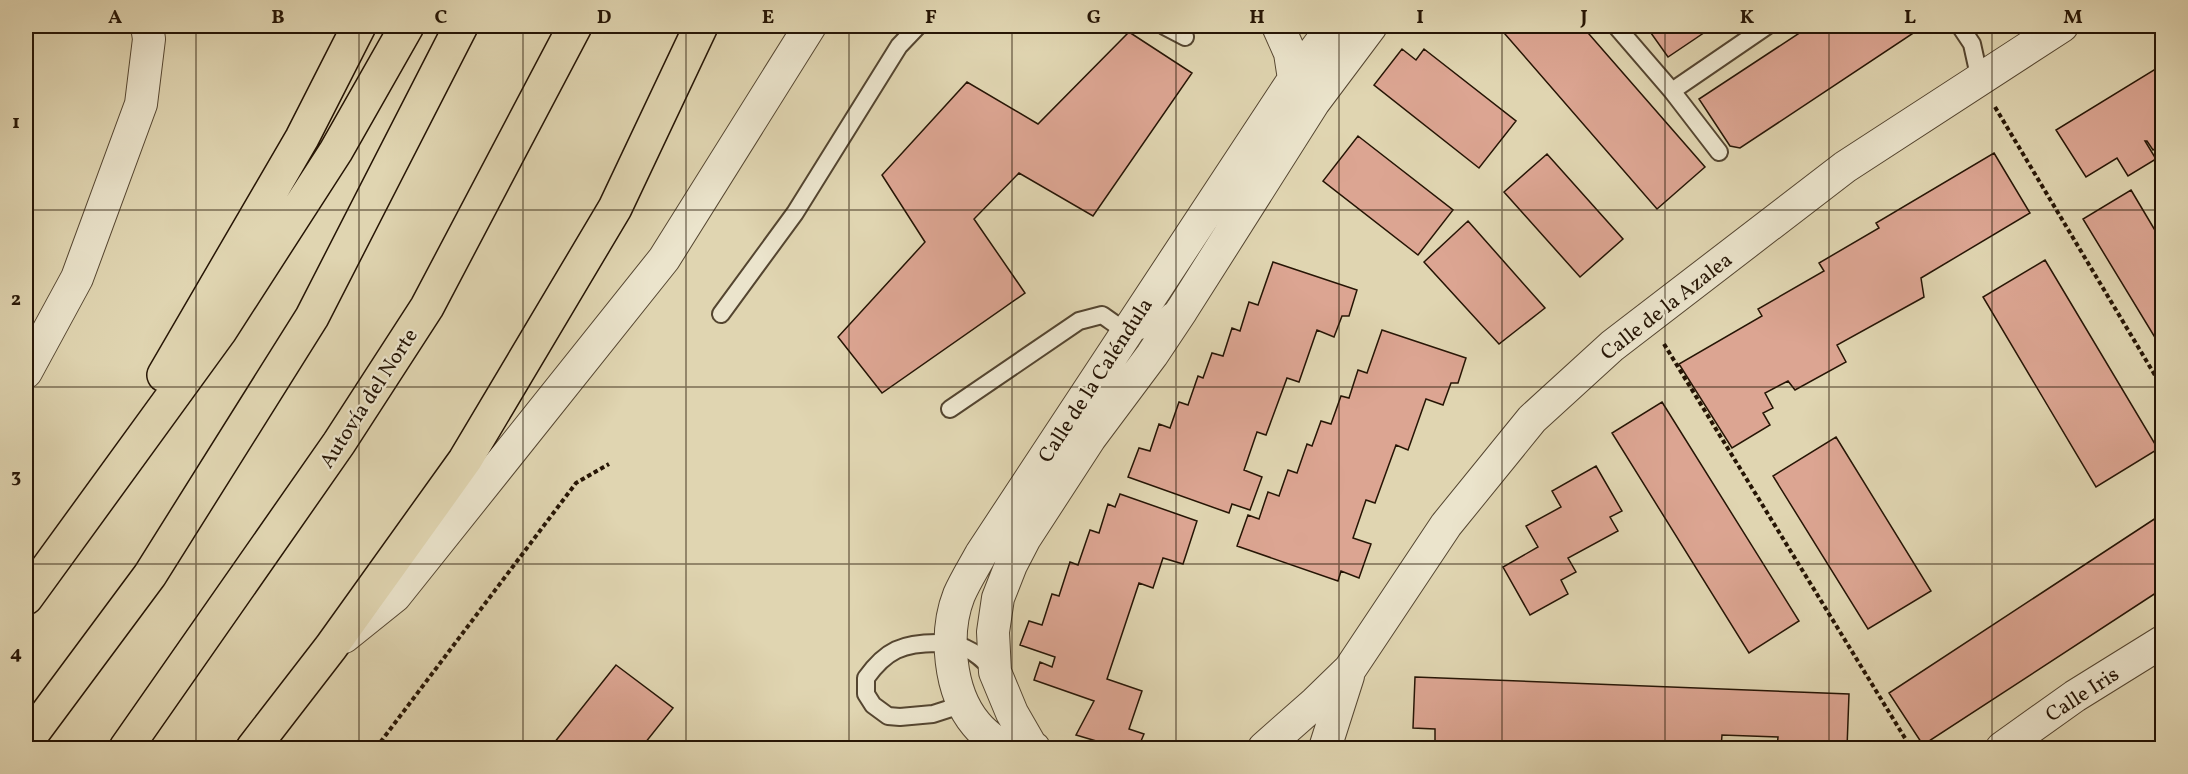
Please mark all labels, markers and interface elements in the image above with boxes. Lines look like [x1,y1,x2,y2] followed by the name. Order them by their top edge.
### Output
[108,4,122,32] text: A
[271,4,285,32] text: B
[435,4,448,32] text: C
[597,4,611,32] text: D
[762,4,774,32] text: E
[925,4,937,32] text: F
[1087,4,1101,32] text: G
[1249,4,1265,32] text: H
[1416,4,1424,32] text: I
[1579,4,1588,32] text: J
[1740,4,1755,32] text: K
[1904,4,1916,32] text: L
[2063,4,2083,32] text: M
[12,109,20,137] text: 1
[1595,246,1739,368] street label: Calle de la Azalea
[11,286,21,314] text: 2
[1032,293,1160,469] street label: Calle de la Caléndula
[313,323,425,474] street label: Autovía del Norte
[11,463,21,491] text: 3
[10,640,22,668] text: 4
[2040,661,2125,730] street label: Calle Iris

